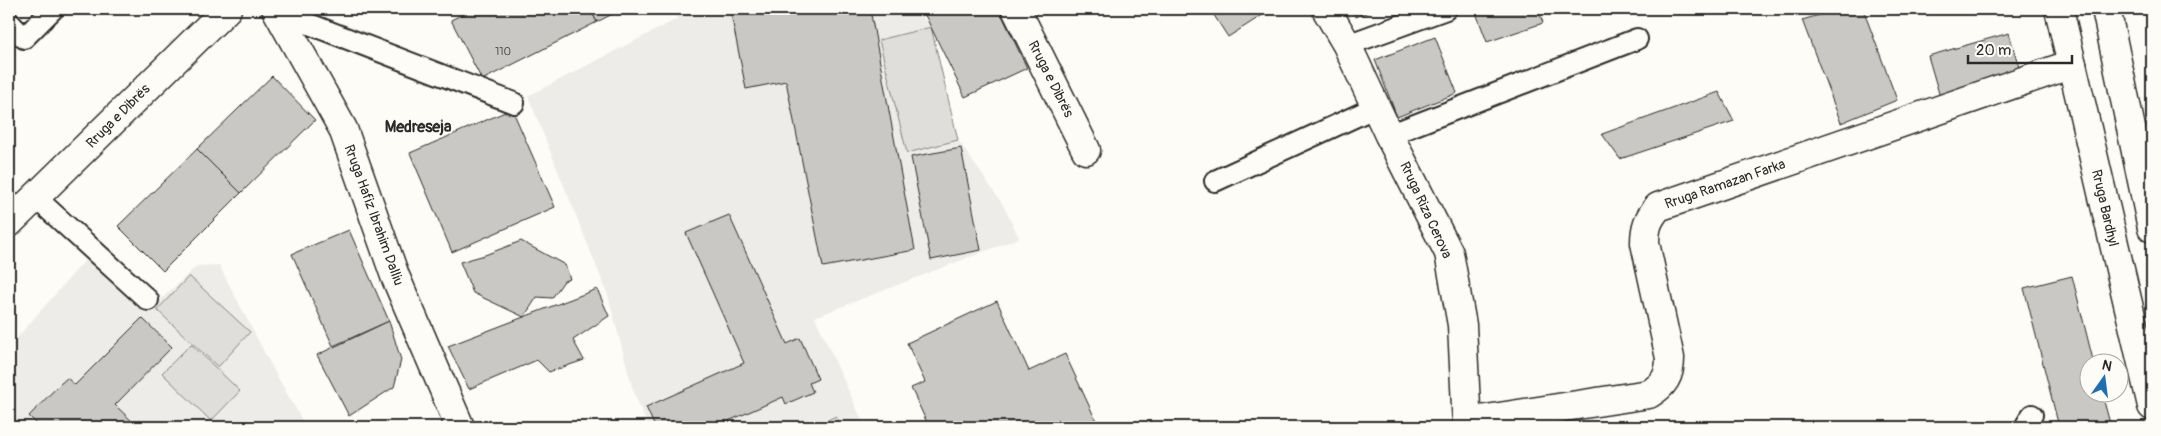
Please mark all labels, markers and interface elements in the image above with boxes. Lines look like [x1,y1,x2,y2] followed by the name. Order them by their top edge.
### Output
[1968,32,2072,64] scale bar
[1024,38,1078,121] street label: Rruga e Dibrës
[1976,41,2011,60] text: 20 m
[495,45,511,58] house number: 110
[82,80,154,152] street label: Rruga e Dibrës
[385,117,452,137] district label: Medreseja
[341,142,407,288] street label: Rruga Hafiz Ibrahim Dalliu
[1663,155,1787,213] street label: Rruga Ramazan Farka
[1396,159,1456,261] street label: Rruga Riza Cerova
[2088,168,2122,248] street label: Rruga Bardhyl
[2078,354,2128,404] north arrow
[2100,356,2114,375] text: N

